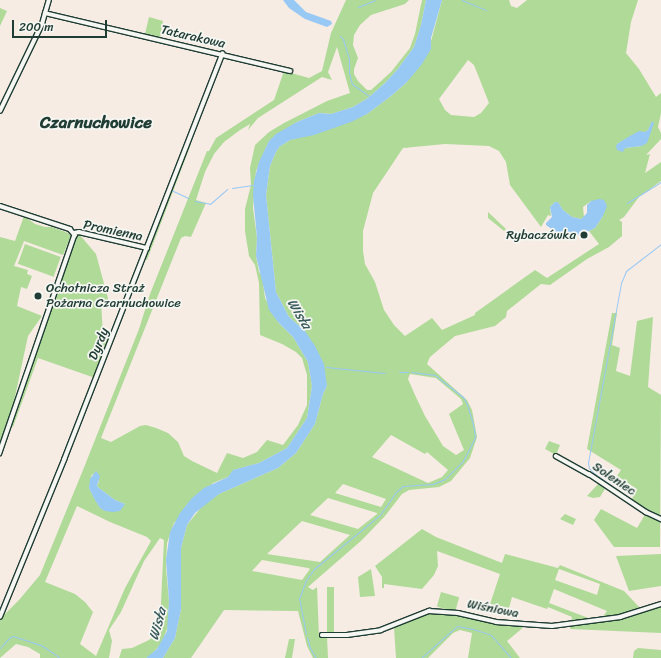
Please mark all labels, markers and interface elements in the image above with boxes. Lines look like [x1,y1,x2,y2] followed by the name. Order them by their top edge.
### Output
[14,12,109,38] scale bar
[19,16,53,38] text: 200 m
[159,22,227,52] street label: Tatarakowa
[40,113,152,133] district label: Czarnuchowice
[82,217,144,245] street label: Promienna
[506,227,576,243] place label: Rybaczówka
[579,230,589,240] marker: Rybaczówka
[46,281,181,312] place label: Ochotnicza Straż Pożarna Czarnuchowice
[33,291,43,301] marker: Ochotnicza Straż Pożarna Czarnuchowice
[283,296,315,332] water label: Wisła
[86,326,112,362] street label: Dyrdy
[589,459,639,499] street label: Soleniec
[466,596,520,622] street label: Wiśniowa
[146,606,170,642] water label: Wisła

